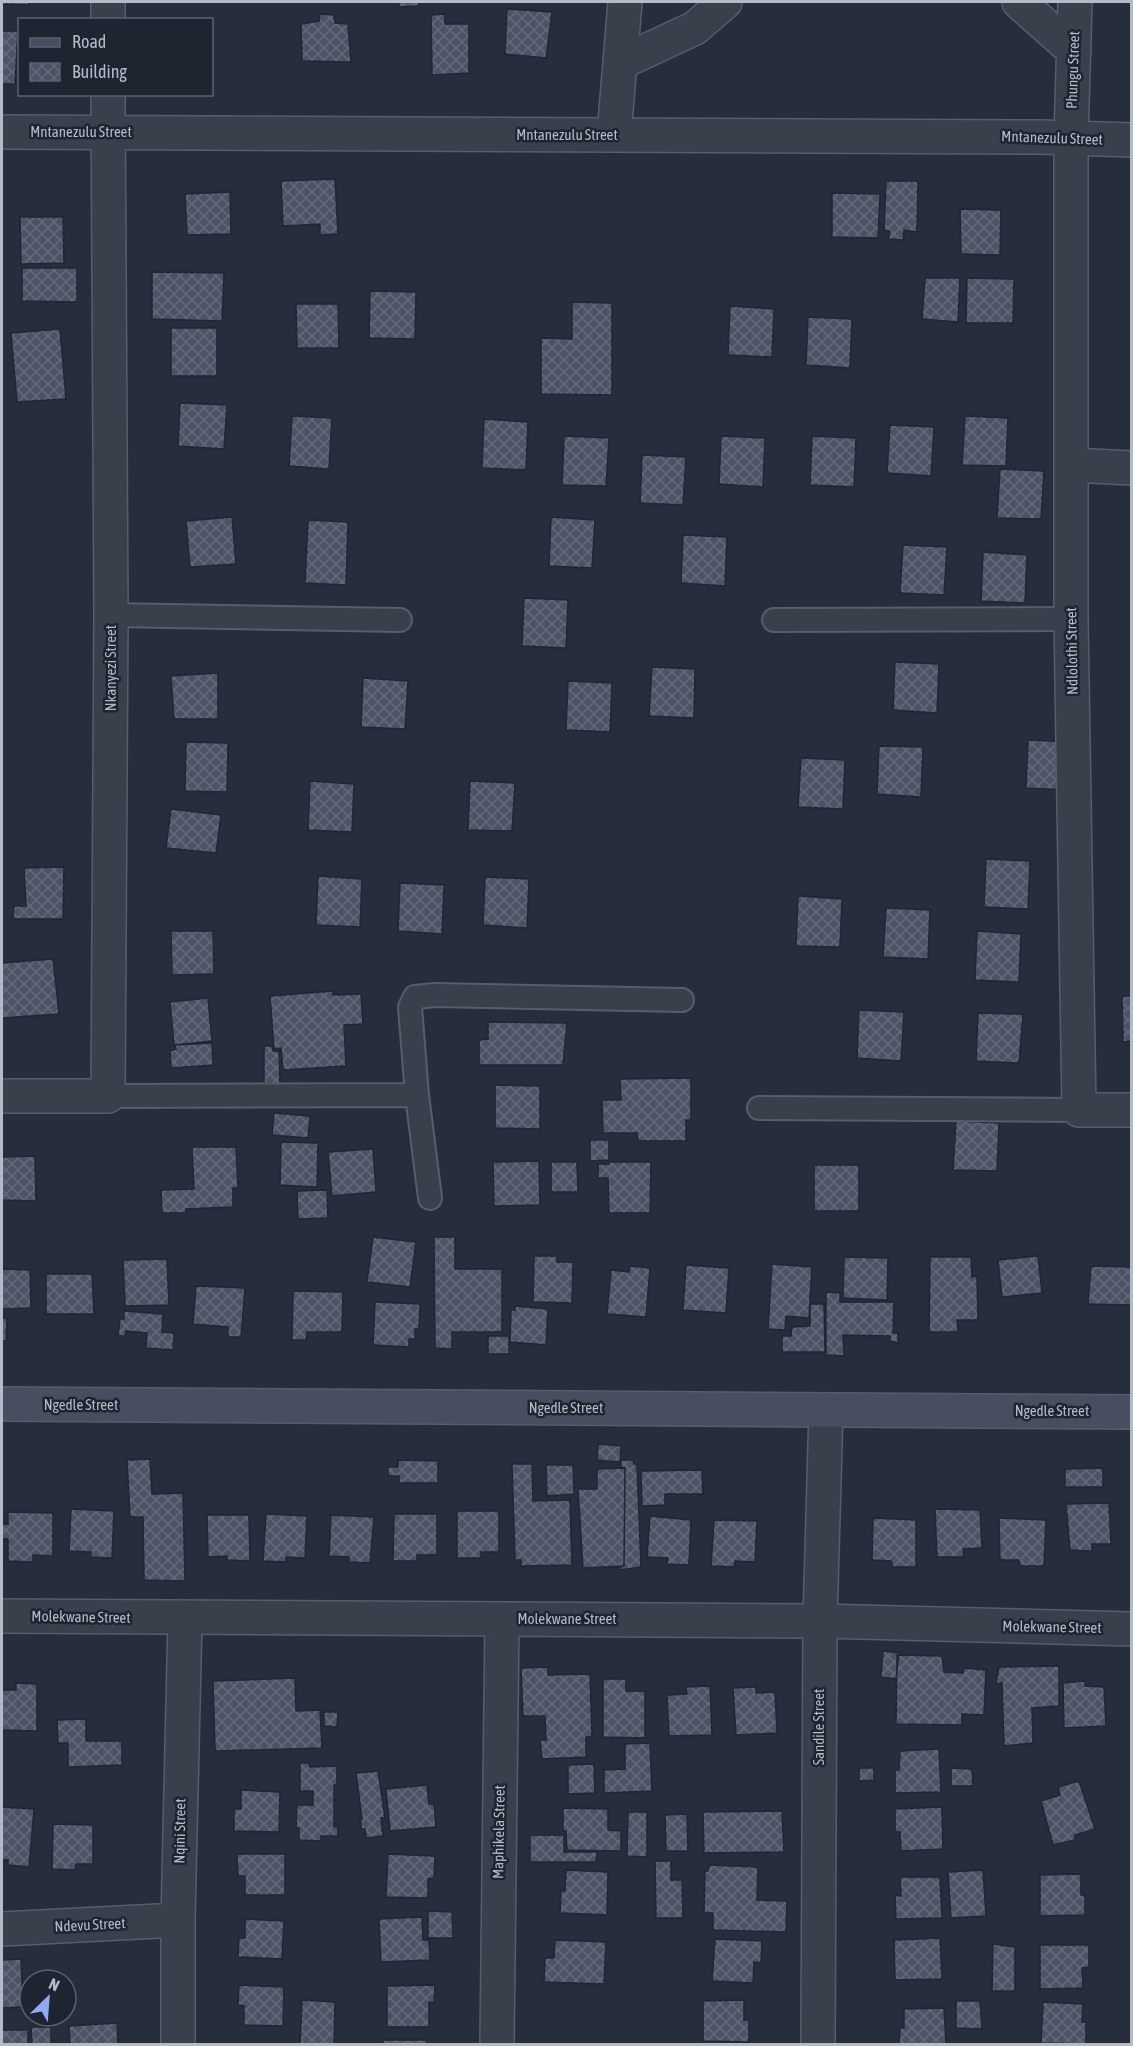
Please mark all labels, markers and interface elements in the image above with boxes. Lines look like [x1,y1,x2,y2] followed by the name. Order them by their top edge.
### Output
[18,18,213,96] legend
[72,31,106,52] text: Road
[1063,31,1082,109] street label: Phungu Street
[72,61,127,82] text: Building
[30,123,132,140] street label: Mntanezulu Street
[516,126,618,143] street label: Mntanezulu Street
[1001,127,1103,148] street label: Mntanezulu Street
[1062,607,1081,695] street label: Ndlolothi Street
[102,625,119,711] street label: Nkanyezi Street
[44,1396,118,1413] street label: Ngedle Street
[529,1399,603,1416] street label: Ngedle Street
[1015,1402,1089,1419] street label: Ngedle Street
[31,1607,131,1626] street label: Molekwane Street
[517,1610,617,1627] street label: Molekwane Street
[1002,1617,1102,1636] street label: Molekwane Street
[810,1689,827,1765] street label: Sandile Street
[489,1785,508,1879] street label: Maphikela Street
[170,1798,189,1864] street label: Nqini Street
[54,1914,126,1935] street label: Ndevu Street
[18,1968,78,2028] north arrow
[46,1974,62,1995] text: N

